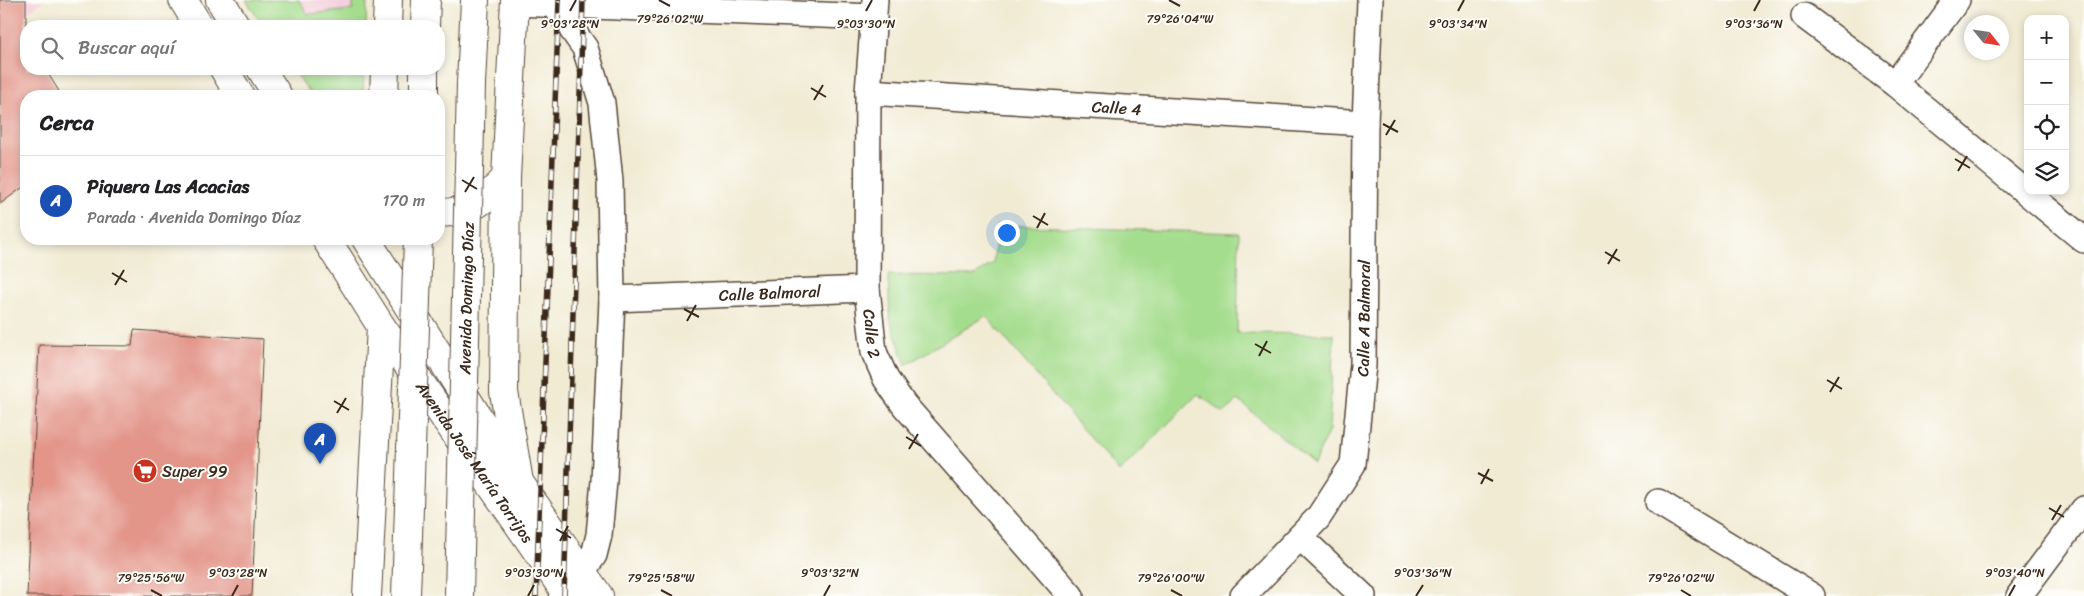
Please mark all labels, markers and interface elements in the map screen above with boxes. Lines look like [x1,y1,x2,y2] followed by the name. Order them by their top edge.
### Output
[637,8,704,30] text: 79°26'02"W
[1147,8,1214,30] text: 79°26'04"W
[541,13,600,35] text: 9°03'28"N
[837,13,896,35] text: 9°03'30"N
[1429,13,1488,35] text: 9°03'34"N
[1725,13,1784,35] text: 9°03'36"N
[1964,15,2009,60] north arrow
[2024,15,2069,195] map controls
[2024,15,2069,60] button: +
[20,20,445,75] search box
[78,31,175,64] text: Buscar aquí
[38,34,66,62] icon: search
[2024,60,2069,105] button: −
[1091,91,1142,124] street label: Calle 4
[40,104,94,142] text: Cerca
[2024,105,2069,150] button: locate
[2024,150,2069,195] button: layers
[87,170,249,203] text: Piquera Las Acacias
[51,186,61,215] text: A
[382,186,425,215] text: 170 m
[87,203,301,232] text: Parada · Avenida Domingo Díaz
[994,220,1020,246] your location
[450,221,482,376] street label: Avenida Domingo Díaz
[1347,259,1378,378] street label: Calle A Balmoral
[718,276,822,309] street label: Calle Balmoral
[855,308,890,363] street label: Calle 2
[408,374,542,549] street label: Avenida José María Torrijos
[304,423,336,464] pin: A
[162,457,228,486] place label: Super 99
[132,458,158,484] supermarket icon: Super 99
[209,562,268,584] text: 9°03'28"N
[505,562,564,584] text: 9°03'30"N
[801,562,860,584] text: 9°03'32"N
[1394,562,1453,584] text: 9°03'36"N
[1985,562,2045,584] text: 9°03'40"N
[118,567,185,589] text: 79°25'56"W
[628,567,695,589] text: 79°25'58"W
[1138,567,1205,589] text: 79°26'00"W
[1648,567,1715,589] text: 79°26'02"W

